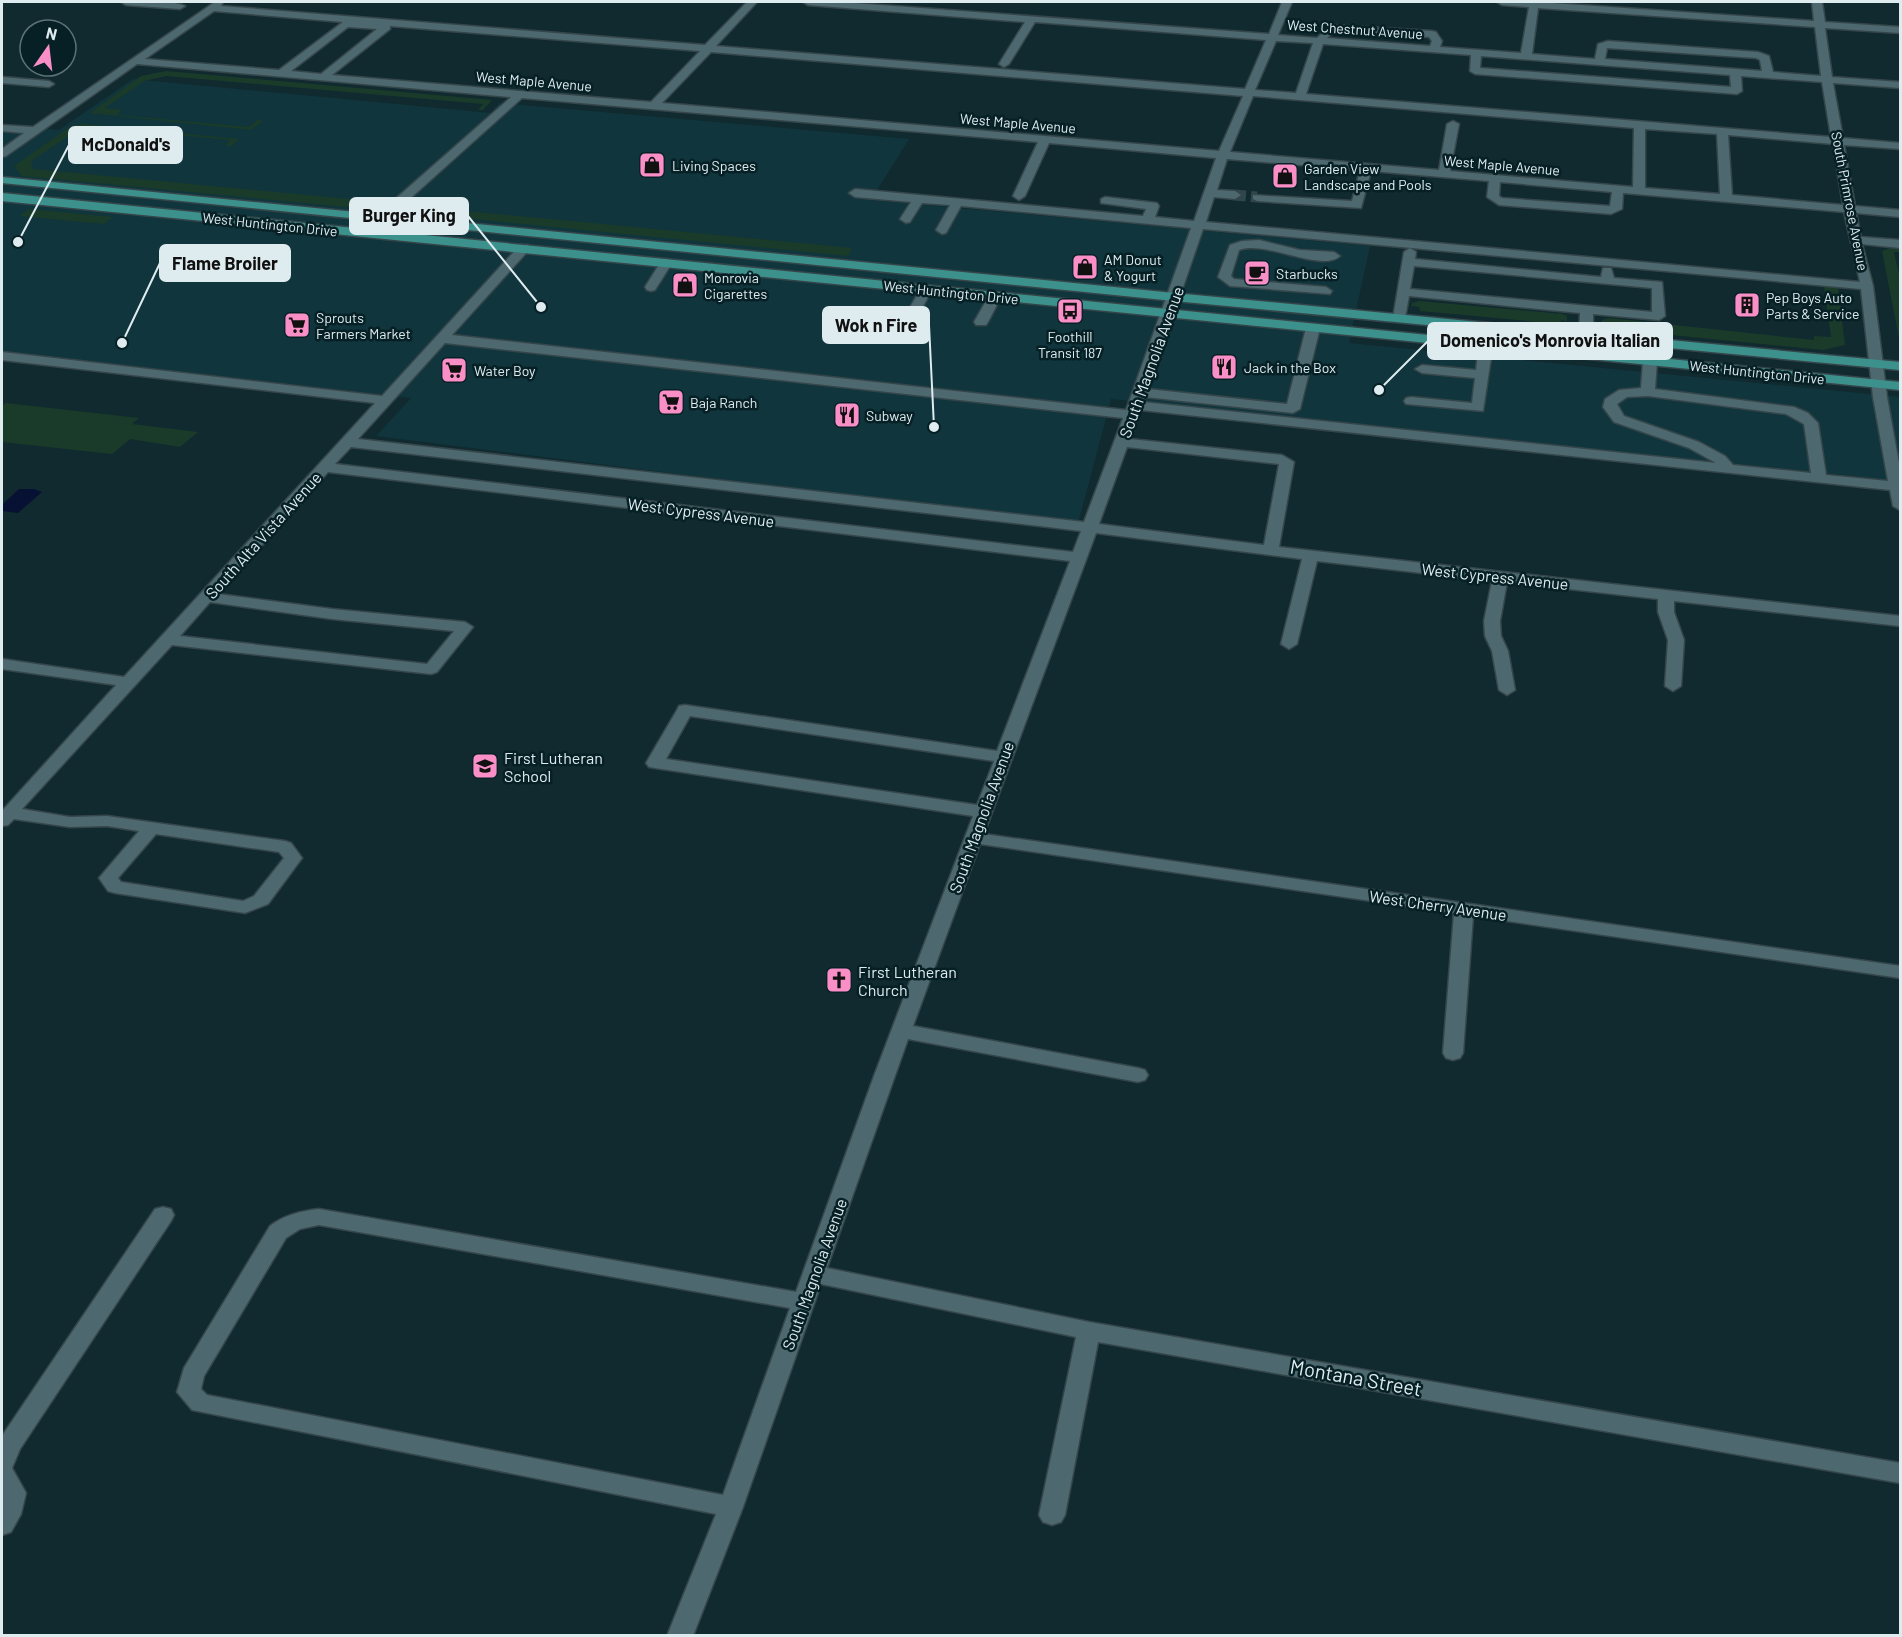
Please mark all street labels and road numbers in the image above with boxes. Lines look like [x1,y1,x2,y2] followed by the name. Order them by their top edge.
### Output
[1287,16,1423,42] street label: West Chestnut Avenue
[475,67,593,95] street label: West Maple Avenue
[959,109,1077,137] street label: West Maple Avenue
[1828,130,1872,272] street label: South Primrose Avenue
[1443,151,1561,179] street label: West Maple Avenue
[202,208,338,240] street label: West Huntington Drive
[883,276,1019,308] street label: West Huntington Drive
[1115,284,1187,440] street label: South Magnolia Avenue
[1689,356,1825,388] street label: West Huntington Drive
[201,468,325,602] street label: South Alta Vista Avenue
[627,494,775,530] street label: West Cypress Avenue
[1421,559,1569,593] street label: West Cypress Avenue
[945,739,1017,895] street label: South Magnolia Avenue
[1368,886,1508,924] street label: West Cherry Avenue
[778,1196,850,1352] street label: South Magnolia Avenue
[1288,1354,1424,1400] street label: Montana Street

